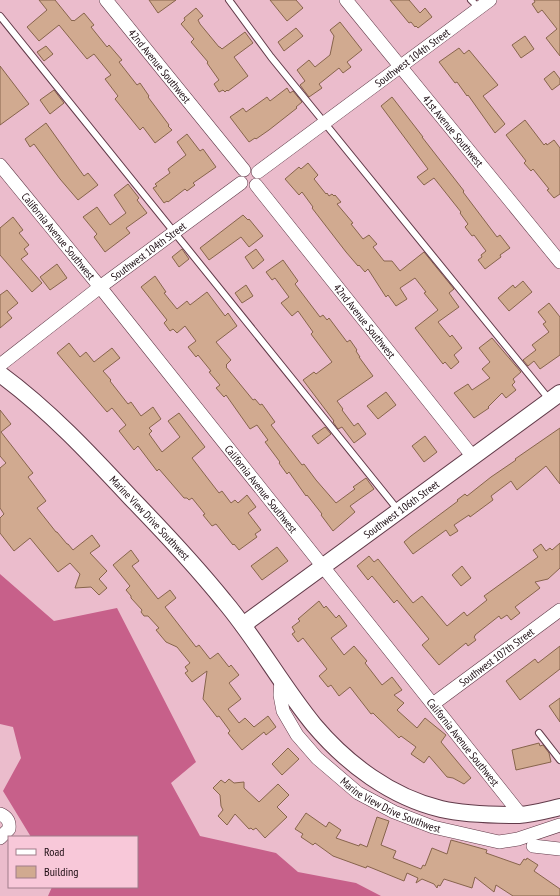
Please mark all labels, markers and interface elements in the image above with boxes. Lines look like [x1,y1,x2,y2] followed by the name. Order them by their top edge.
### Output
[372,25,453,90] street label: Southwest 104th Street
[125,26,194,106] street label: 42nd Avenue Southwest
[419,92,486,170] street label: 41st Avenue Southwest
[18,190,98,283] street label: California Avenue Southwest
[108,219,189,284] street label: Southwest 104th Street
[330,281,399,361] street label: 42nd Avenue Southwest
[222,442,300,536] street label: California Avenue Southwest
[107,473,193,563] street label: Marine View Drive Southwest
[361,477,442,541] street label: Southwest 106th Street
[456,625,537,689] street label: Southwest 107th Street
[424,695,502,789] street label: California Avenue Southwest
[337,774,442,836] street label: Marine View Drive Southwest
[8,836,138,888] legend
[44,844,64,859] text: Road
[44,864,79,879] text: Building

